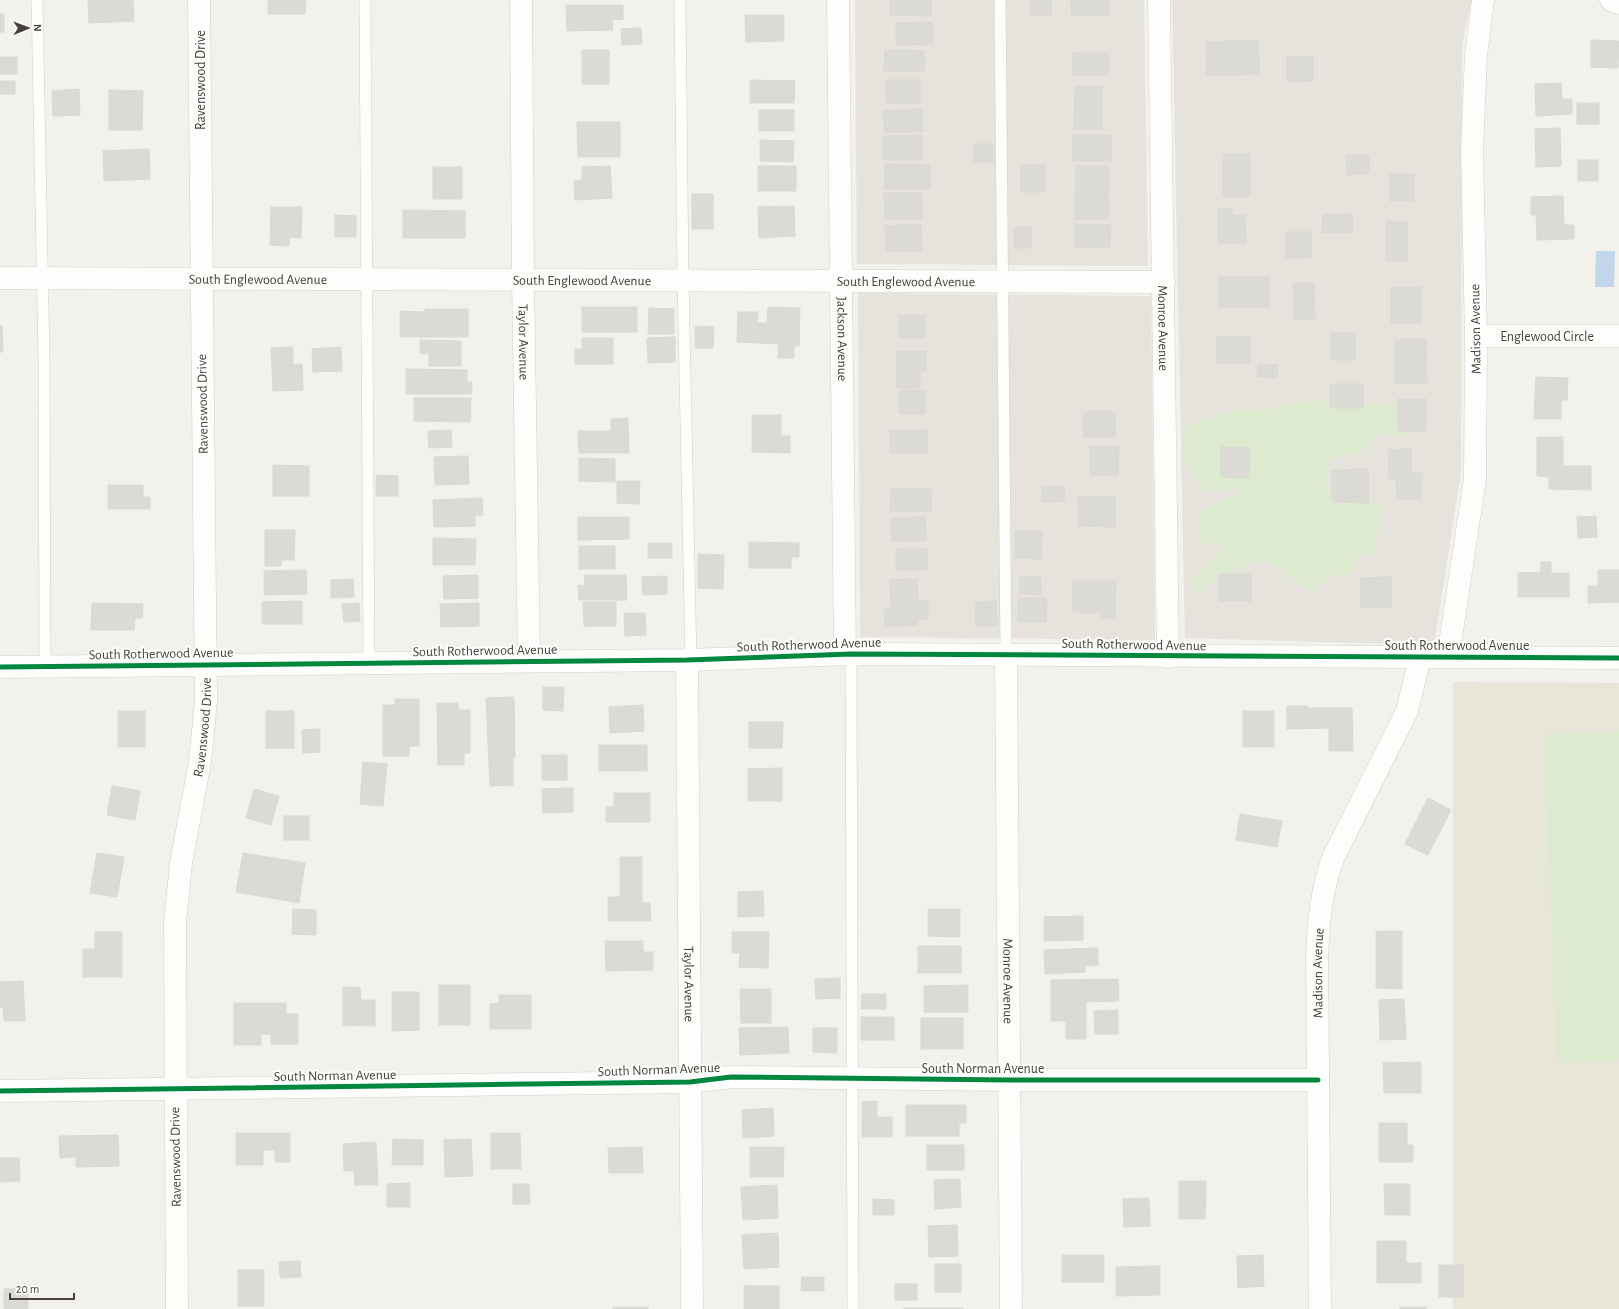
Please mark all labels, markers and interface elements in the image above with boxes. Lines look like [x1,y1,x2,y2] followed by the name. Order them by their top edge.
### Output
[8,8,48,48] north arrow
[32,24,43,32] text: N
[194,30,208,130] street label: Ravenswood Drive
[189,273,327,287] street label: South Englewood Avenue
[513,274,651,288] street label: South Englewood Avenue
[837,275,975,289] street label: South Englewood Avenue
[1468,284,1484,374] street label: Madison Avenue
[1155,285,1170,371] street label: Monroe Avenue
[834,297,849,381] street label: Jackson Avenue
[515,304,531,380] street label: Taylor Avenue
[1500,330,1594,344] street label: Englewood Circle
[195,354,211,454] street label: Ravenswood Drive
[736,635,882,655] street label: South Rotherwood Avenue
[1061,637,1206,653] street label: South Rotherwood Avenue
[1385,639,1529,653] street label: South Rotherwood Avenue
[413,643,558,659] street label: South Rotherwood Avenue
[89,646,234,662] street label: South Rotherwood Avenue
[191,677,214,778] street label: Ravenswood Drive
[1311,927,1327,1018] street label: Madison Avenue
[1000,938,1015,1024] street label: Monroe Avenue
[681,946,696,1022] street label: Taylor Avenue
[597,1061,721,1079] street label: South Norman Avenue
[922,1062,1044,1076] street label: South Norman Avenue
[273,1068,397,1084] street label: South Norman Avenue
[168,1107,184,1207] street label: Ravenswood Drive
[10,1275,74,1301] scale bar
[16,1283,39,1295] text: 20 m

